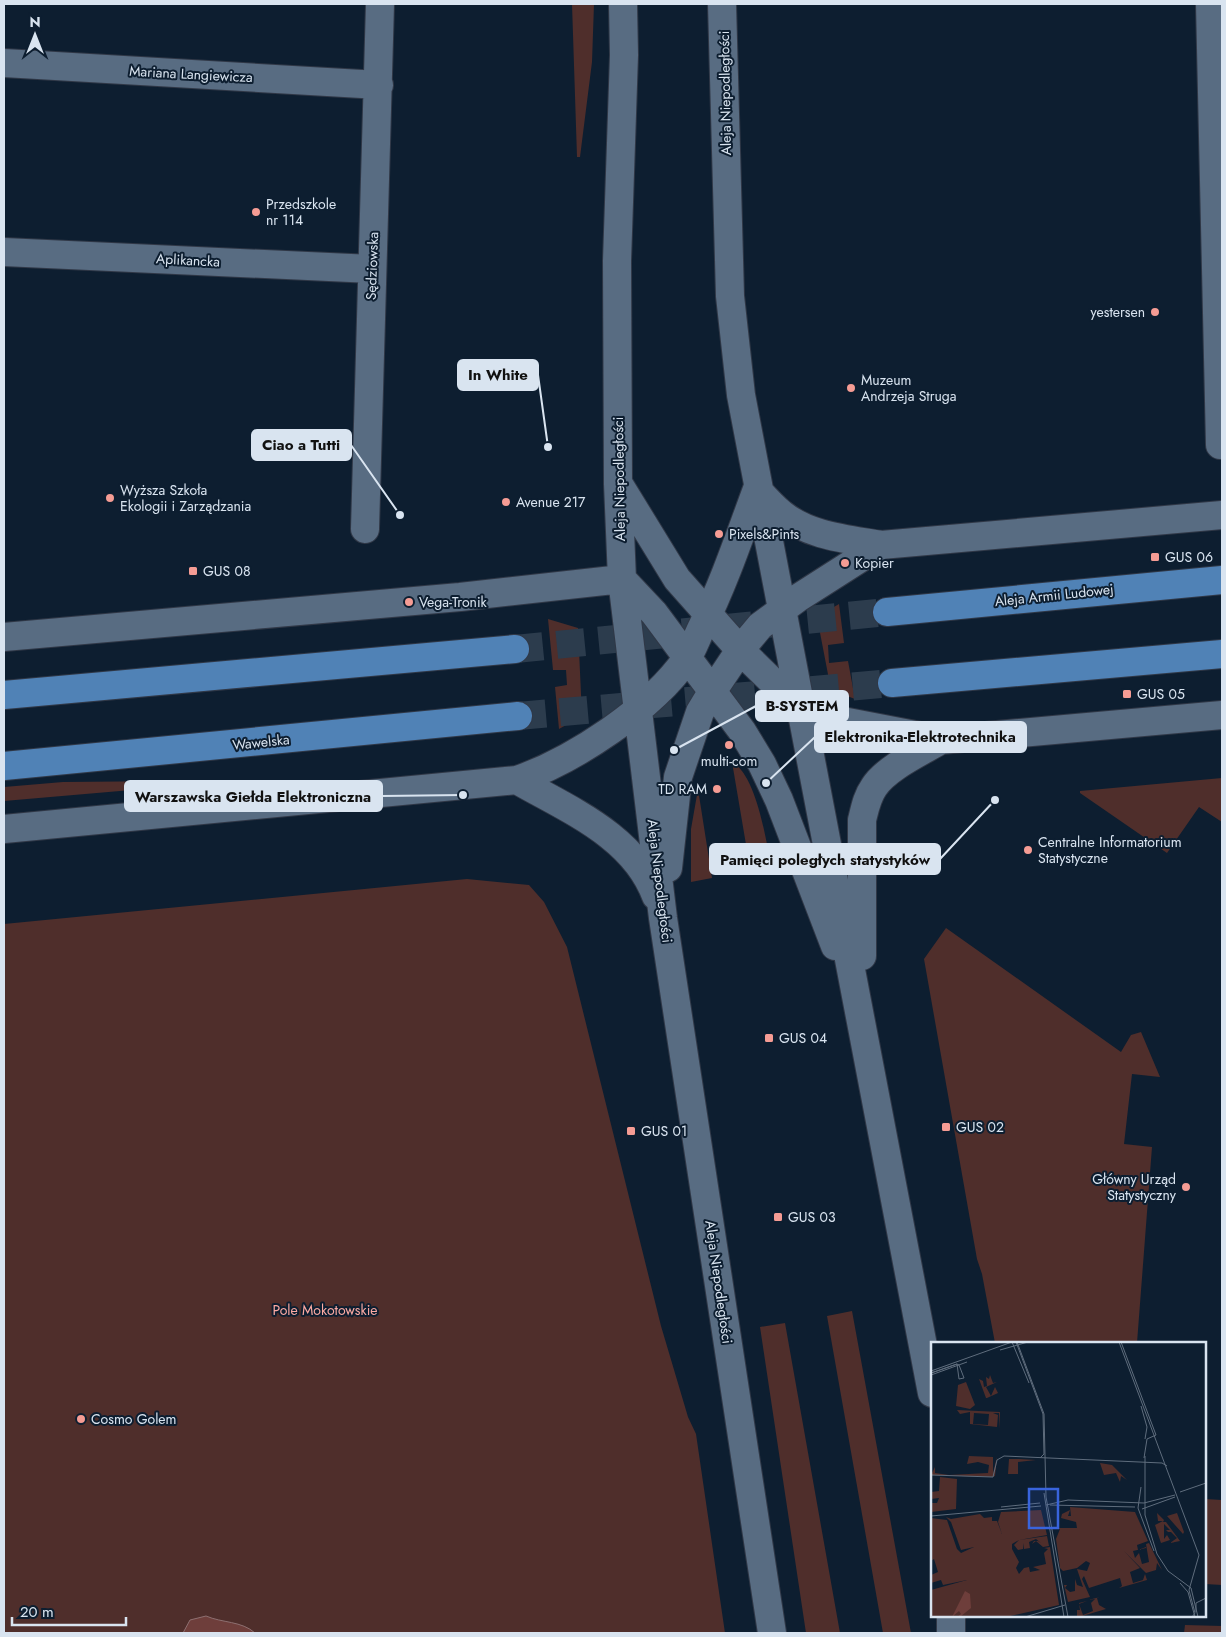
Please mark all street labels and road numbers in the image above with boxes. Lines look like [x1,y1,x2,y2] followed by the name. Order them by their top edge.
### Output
[714,31,736,155] street label: Aleja Niepodległości
[129,61,253,87] street label: Mariana Langiewicza
[361,231,383,301] street label: Sędziowska
[156,248,220,272] street label: Aplikancka
[608,417,630,541] street label: Aleja Niepodległości
[994,579,1114,611] street label: Aleja Armii Ludowej
[231,729,291,755] street label: Wawelska
[642,818,678,944] street label: Aleja Niepodległości
[700,1219,738,1345] street label: Aleja Niepodległości

